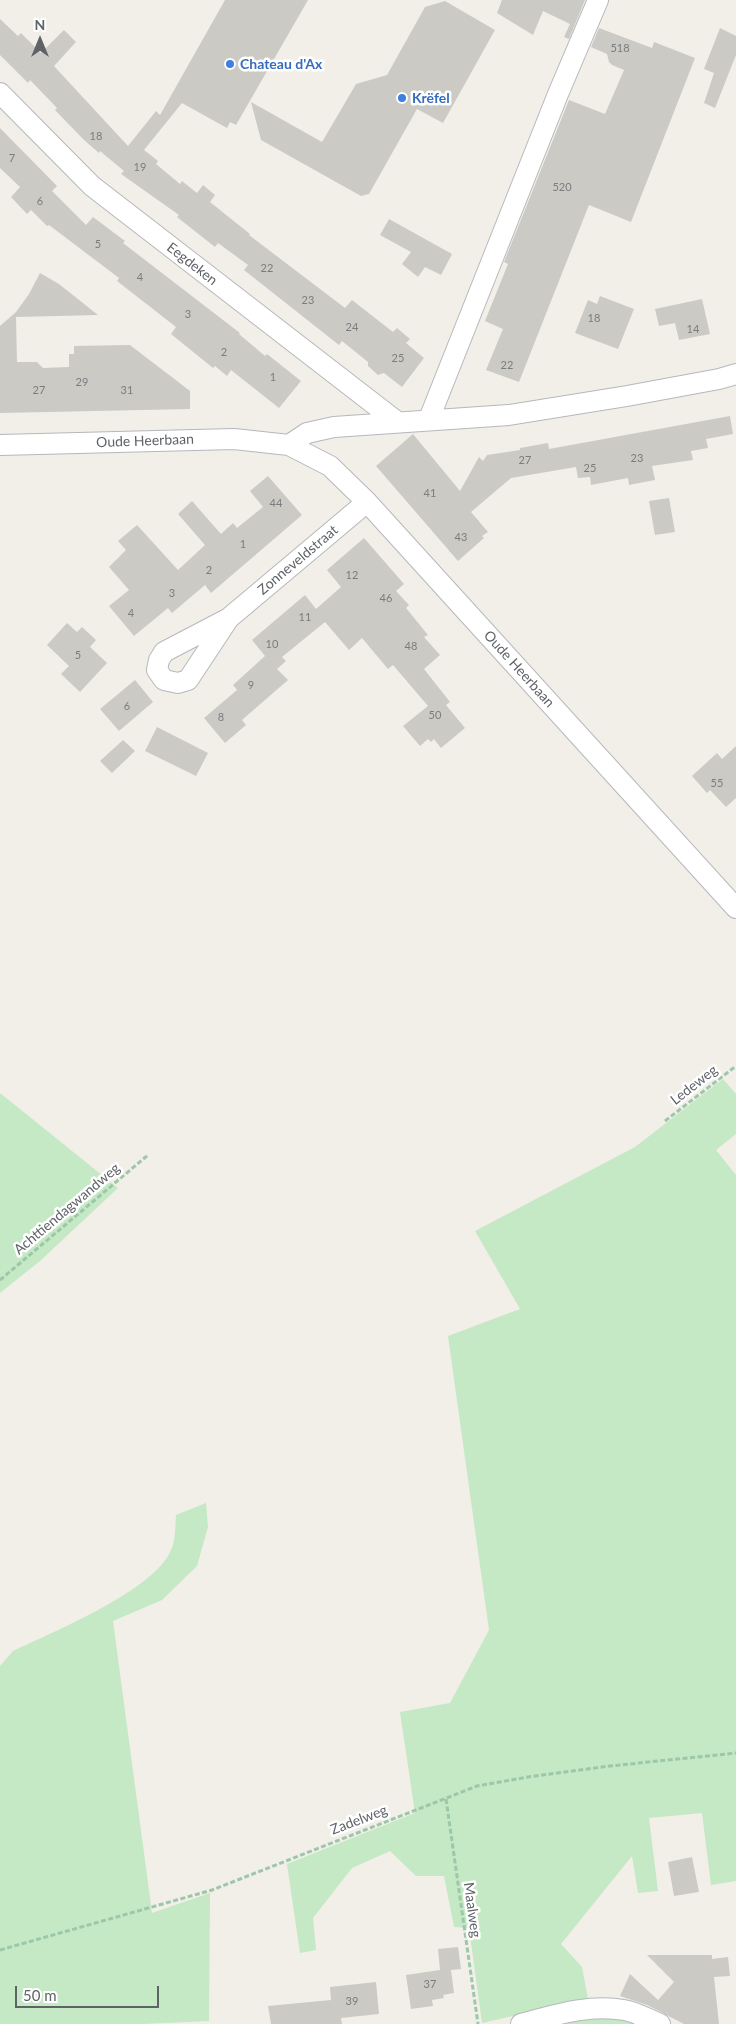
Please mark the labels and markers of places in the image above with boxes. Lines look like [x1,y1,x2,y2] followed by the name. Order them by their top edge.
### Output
[240,56,322,72] place label: Chateau d'Ax
[224,58,236,70] marker: Chateau d'Ax
[412,90,450,106] place label: Krëfel
[396,92,408,104] marker: Krëfel

